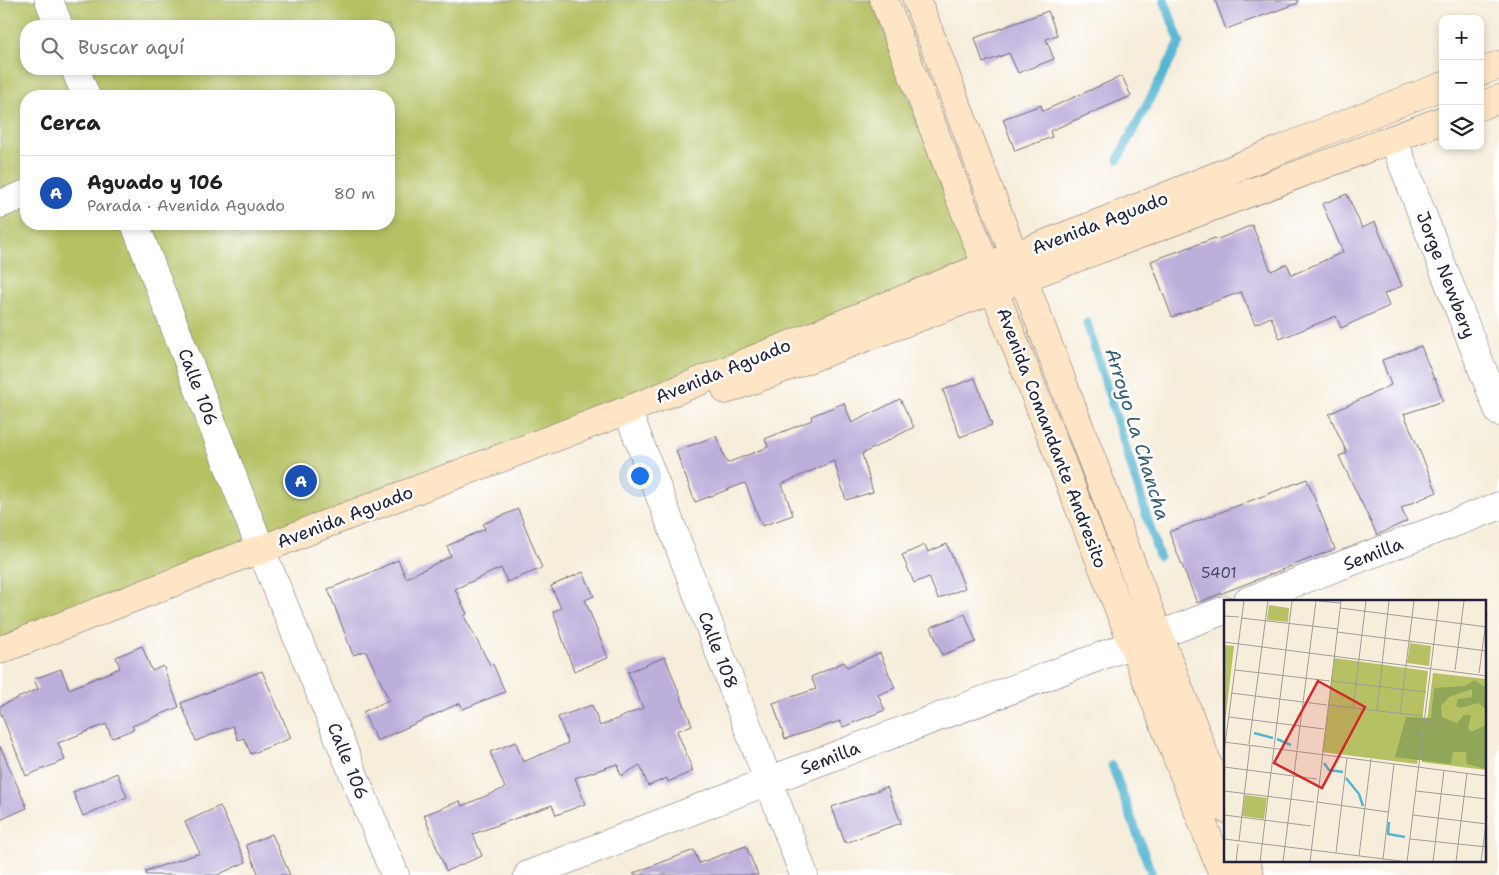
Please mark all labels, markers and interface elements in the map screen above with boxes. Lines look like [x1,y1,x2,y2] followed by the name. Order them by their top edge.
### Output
[1439,15,1484,150] map controls
[1439,15,1484,60] button: +
[20,20,395,75] search box
[38,34,66,62] icon: search
[78,35,184,60] text: Buscar aquí
[1439,60,1484,105] button: −
[1439,105,1484,150] button: layers
[40,109,101,137] text: Cerca
[87,170,223,195] text: Aguado y 106
[50,183,62,204] text: A
[334,183,375,204] text: 80 m
[1028,186,1172,260] street label: Avenida Aguado
[87,195,285,216] text: Parada · Avenida Aguado
[1411,208,1481,342] street label: Jorge Newbery
[991,304,1113,572] street label: Avenida Comandante Andresito
[652,333,794,409] street label: Avenida Aguado
[172,345,224,429] street label: Calle 106
[1099,345,1176,523] water label: Arroyo La Chancha
[285,462,317,500] pin: A
[627,463,653,489] your location
[274,481,416,553] street label: Avenida Aguado
[1340,532,1406,576] street label: Semilla
[1201,563,1237,583] house number: 5401
[1224,600,1486,862] inset map
[692,608,744,692] street label: Calle 108
[322,719,374,803] street label: Calle 106
[797,736,863,780] street label: Semilla

